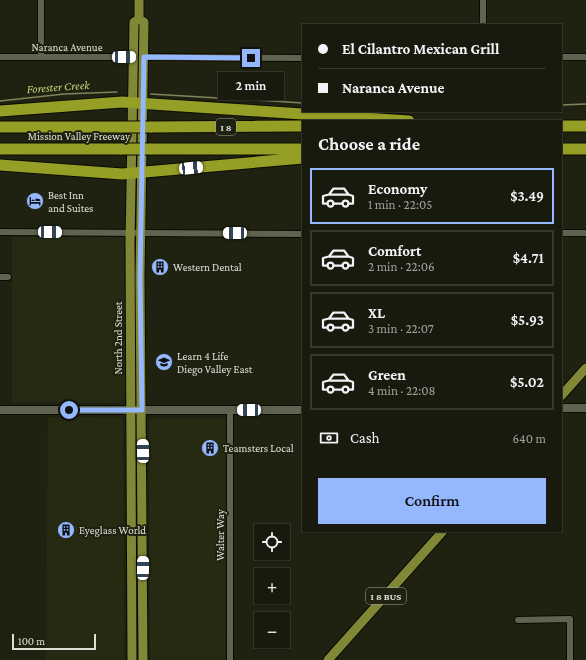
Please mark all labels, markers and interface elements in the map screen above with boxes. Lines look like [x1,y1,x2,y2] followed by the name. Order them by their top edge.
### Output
[31,41,103,53] street label: Naranca Avenue
[342,41,499,57] text: El Cilantro Mexican Grill
[242,49,260,67] route end
[112,51,136,63] car
[218,72,284,100] callout: 2 min
[26,78,91,96] water label: Forester Creek
[236,78,266,93] text: 2 min
[342,80,445,96] text: Naranca Avenue
[216,119,236,135] road number: I 8
[28,130,131,143] street label: Mission Valley Freeway
[318,134,420,154] text: Choose a ride
[178,161,204,175] car
[320,178,356,214] icon: car
[368,181,427,197] text: Economy
[510,188,544,204] text: $3.49
[48,189,93,214] place label: Best Inn and Suites
[25,191,45,211] hotel icon: Best Inn and Suites
[368,197,432,212] text: 1 min · 22:05
[38,226,62,238] car
[223,227,247,239] car
[320,240,356,276] icon: car
[368,243,422,259] text: Comfort
[513,250,544,266] text: $4.71
[150,257,170,277] building icon: Western Dental
[368,259,435,274] text: 2 min · 22:06
[173,261,242,273] place label: Western Dental
[112,301,124,374] street label: North 2nd Street
[320,302,356,338] icon: car
[368,305,385,321] text: XL
[511,312,544,328] text: $5.93
[368,321,434,336] text: 3 min · 22:07
[177,350,253,376] place label: Learn 4 Life Diego Valley East
[154,352,174,372] school or university icon: Learn 4 Life Diego Valley East
[320,364,356,400] icon: car
[368,367,406,383] text: Green
[510,374,544,390] text: $5.02
[368,383,436,398] text: 4 min · 22:08
[60,401,78,419] route start
[237,404,261,416] car
[318,427,340,449] icon: cash
[350,430,380,446] text: Cash
[513,431,546,446] text: 640 m
[200,438,220,458] building icon: Teamsters Local
[137,439,149,463] car
[223,442,294,454] place label: Teamsters Local
[318,478,546,524] button: Confirm
[214,508,227,561] street label: Walter Way
[56,520,76,540] building icon: Eyeglass World
[79,524,146,537] place label: Eyeglass World
[254,524,290,648] map controls
[254,524,290,560] button: locate
[137,556,149,580] car
[254,568,290,604] button: +
[366,588,406,604] road number: I 8 BUS
[254,612,290,648] button: −
[12,632,96,651] scale bar
[18,635,45,647] text: 100 m

